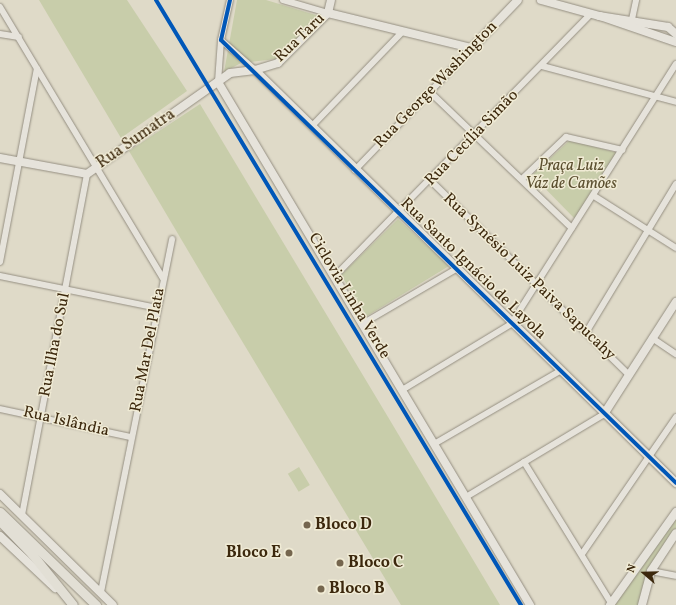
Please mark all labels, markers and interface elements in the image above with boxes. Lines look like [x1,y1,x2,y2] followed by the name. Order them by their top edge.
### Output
[271,9,329,67] street label: Rua Taru
[370,17,502,153] street label: Rua George Washington
[421,86,523,190] street label: Rua Cecília Simão
[93,105,179,173] street label: Rua Sumatra
[525,156,617,194] park label: Praça Luiz Váz de Camões
[439,189,619,365] street label: Rua Synésio Luiz Paiva Sapucahy
[396,194,550,344] street label: Rua Santo Ignácio de Layola
[304,229,394,363] street label: Ciclovia Linha Verde
[127,286,169,414] street label: Rua Mar Del Plata
[35,291,75,399] street label: Rua Ilha do Sul
[21,403,111,441] street label: Rua Islândia
[315,515,372,535] place label: Bloco D
[302,520,312,530] marker: Bloco D
[226,543,281,563] place label: Bloco E
[284,548,294,558] marker: Bloco E
[348,553,403,573] place label: Bloco C
[624,553,664,593] north arrow
[335,558,345,568] marker: Bloco C
[624,562,641,575] text: N
[329,579,385,599] place label: Bloco B
[316,584,326,594] marker: Bloco B

